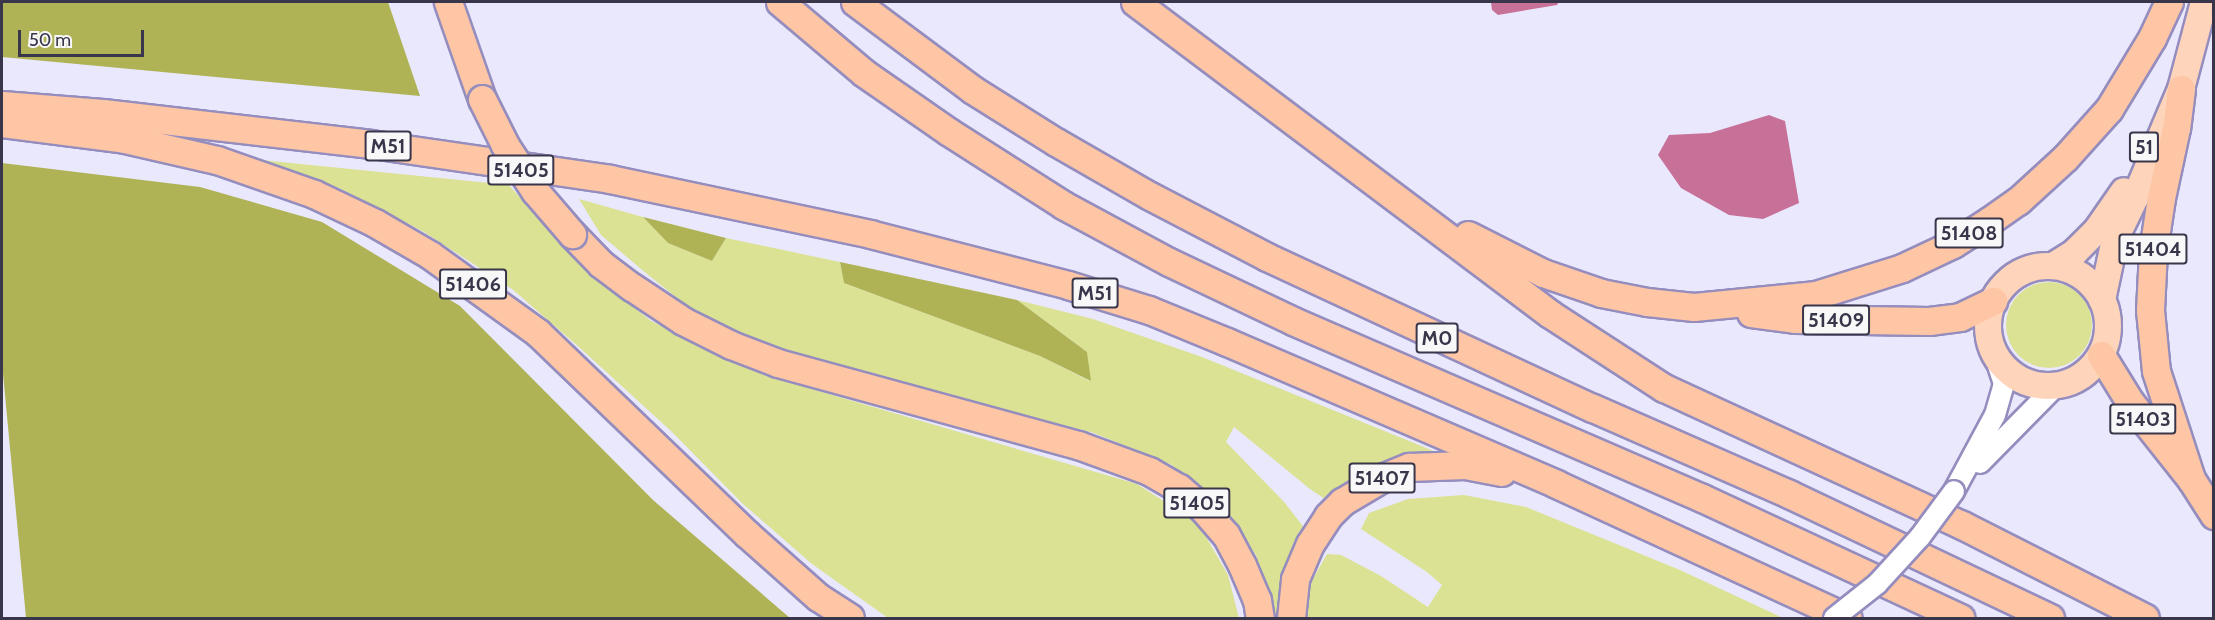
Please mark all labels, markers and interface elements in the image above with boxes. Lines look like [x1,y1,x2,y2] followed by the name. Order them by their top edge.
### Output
[21,18,147,56] scale bar
[29,29,71,51] text: 50 m
[364,129,412,163] road number: M51
[2128,130,2160,164] road number: 51
[486,153,556,187] road number: 51405
[1934,216,2004,250] road number: 51408
[2117,232,2189,266] road number: 51404
[438,267,508,301] road number: 51406
[1071,276,1119,310] road number: M51
[1802,303,1870,337] road number: 51409
[1414,321,1460,355] road number: M0
[2108,402,2178,436] road number: 51403
[1348,461,1416,495] road number: 51407
[1162,486,1232,520] road number: 51405

